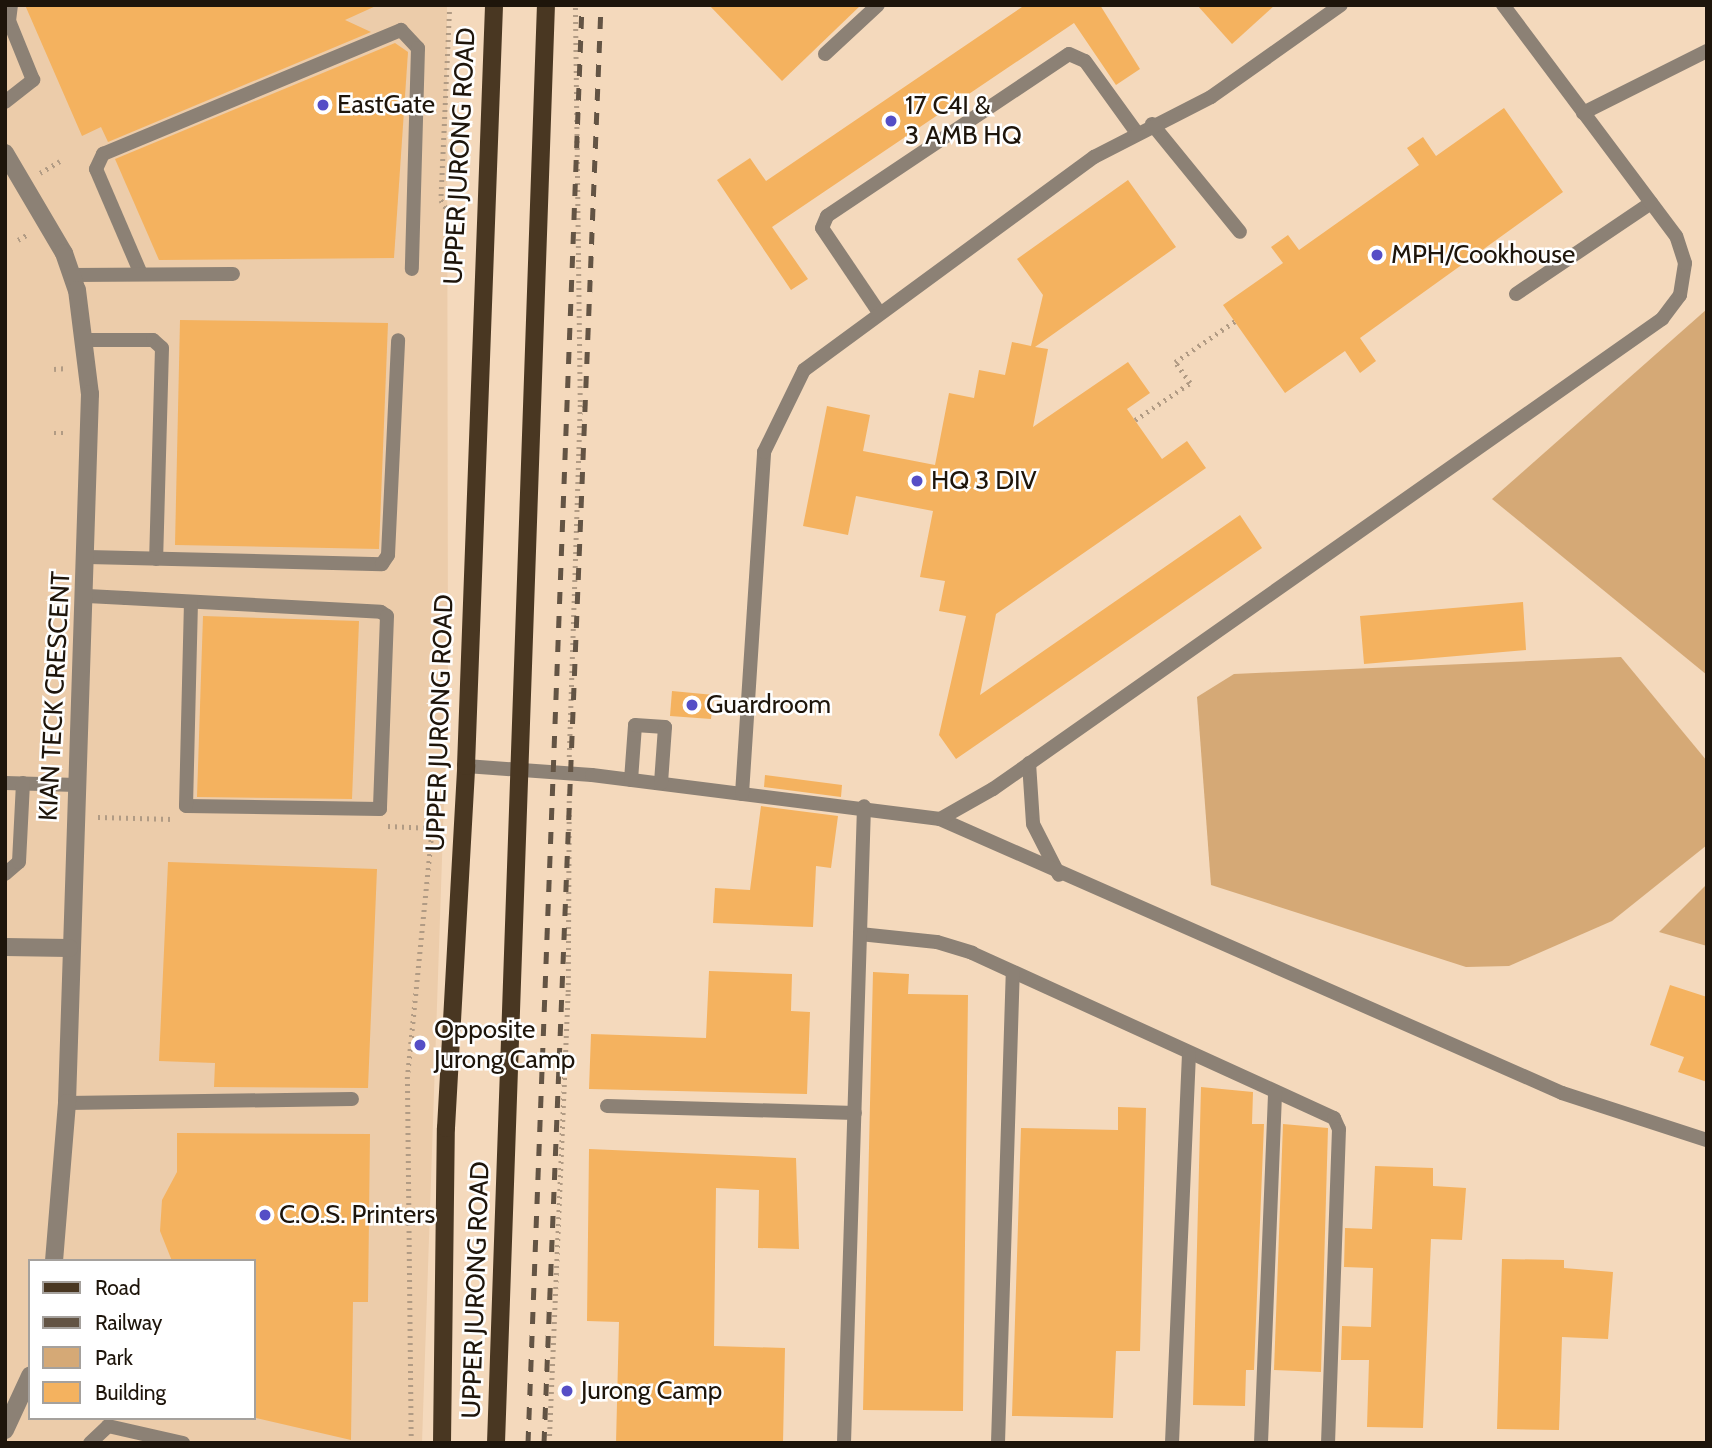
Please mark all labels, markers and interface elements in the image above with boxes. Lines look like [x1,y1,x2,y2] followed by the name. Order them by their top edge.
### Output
[438,27,482,285] street label: UPPER JURONG ROAD
[337,89,435,121] place label: EastGate
[905,90,1022,152] place label: 17 C4I & 3 AMB HQ
[315,97,331,113] marker: EastGate
[883,113,899,129] marker: 17 C4I & 3 AMB HQ
[1391,239,1575,271] place label: MPH/Cookhouse
[1369,247,1385,263] marker: MPH/Cookhouse
[931,465,1037,497] place label: HQ 3 DIV
[909,473,925,489] marker: HQ 3 DIV
[33,570,77,822] street label: KIAN TECK CRESCENT
[420,594,460,852] street label: UPPER JURONG ROAD
[706,689,831,721] place label: Guardroom
[684,697,700,713] marker: Guardroom
[434,1014,575,1076] place label: Opposite Jurong Camp
[412,1037,428,1053] marker: Opposite Jurong Camp
[456,1161,496,1419] street label: UPPER JURONG ROAD
[279,1199,435,1231] place label: C.O.S. Printers
[257,1207,273,1223] marker: C.O.S. Printers
[28,1259,256,1420] legend
[95,1275,141,1300] text: Road
[95,1310,162,1335] text: Railway
[95,1345,133,1370] text: Park
[581,1375,722,1407] place label: Jurong Camp
[95,1380,166,1405] text: Building
[559,1383,575,1399] marker: Jurong Camp

